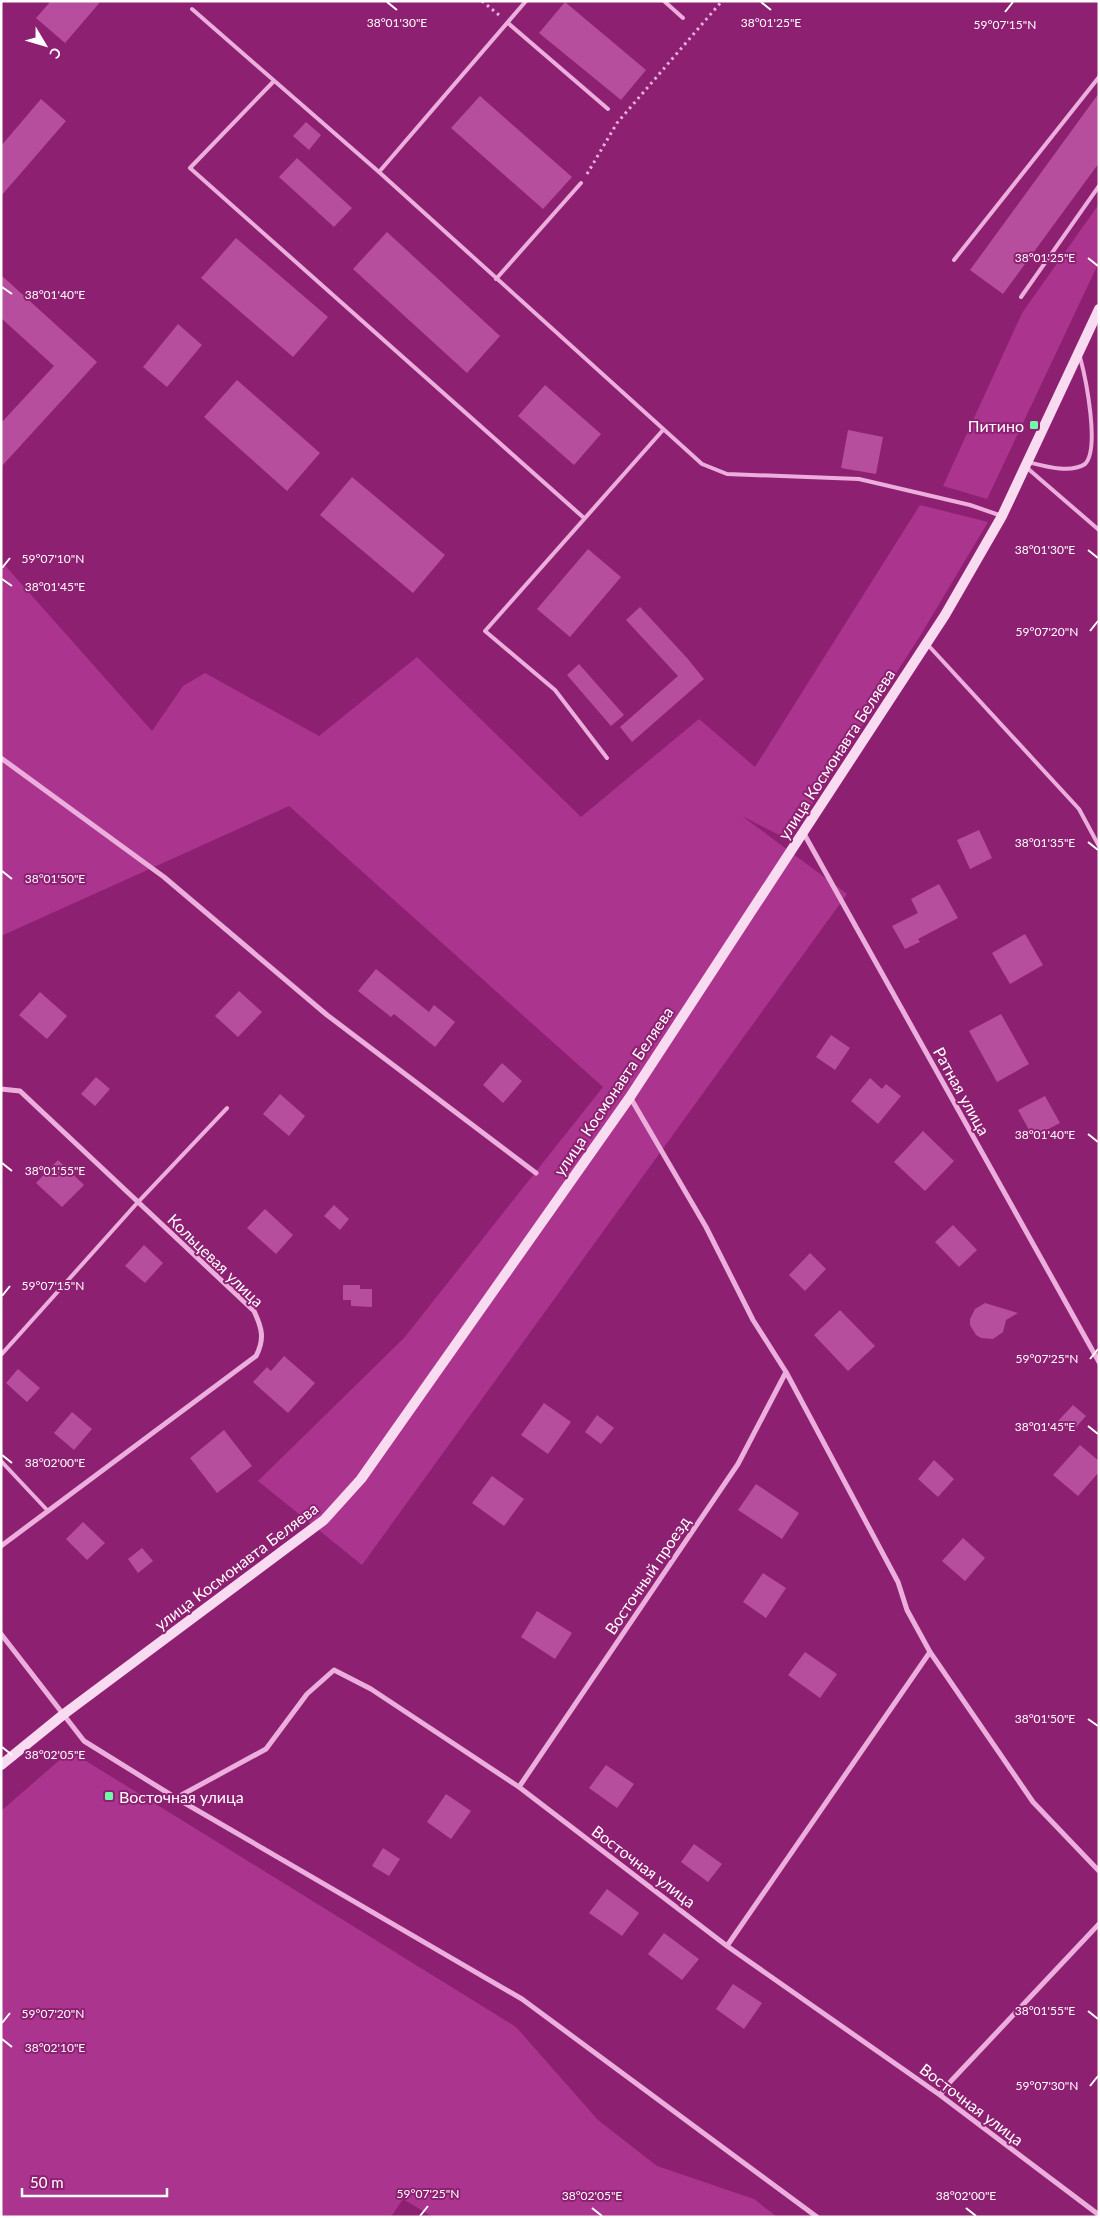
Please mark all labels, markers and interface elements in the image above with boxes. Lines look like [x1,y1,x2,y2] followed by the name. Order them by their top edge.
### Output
[367,15,427,30] text: 38°01'30"E
[741,15,801,30] text: 38°01'25"E
[974,17,1036,32] text: 59°07'15"N
[20,20,70,70] north arrow
[46,44,65,63] text: С
[1015,250,1075,265] text: 38°01'25"E
[25,287,85,302] text: 38°01'40"E
[968,416,1024,435] place label: Питино
[1028,419,1040,431] marker: Питино
[1015,542,1075,557] text: 38°01'30"E
[22,551,84,566] text: 59°07'10"N
[25,579,85,594] text: 38°01'45"E
[1016,624,1078,639] text: 59°07'20"N
[774,665,898,843] street label: улица Космонавта Беляева
[1015,835,1075,850] text: 38°01'35"E
[25,871,85,886] text: 38°01'50"E
[549,1003,677,1179] street label: улица Космонавта Беляева
[930,1044,994,1138] street label: Ратная улица
[1015,1127,1075,1142] text: 38°01'40"E
[25,1163,85,1178] text: 38°01'55"E
[164,1210,268,1310] street label: Кольцевая улица
[22,1278,84,1293] text: 59°07'15"N
[1016,1351,1078,1366] text: 59°07'25"N
[1015,1419,1075,1434] text: 38°01'45"E
[25,1455,85,1470] text: 38°02'00"E
[151,1498,321,1634] street label: улица Космонавта Беляева
[600,1512,694,1638] street label: Восточный проезд
[1015,1711,1075,1726] text: 38°01'50"E
[25,1747,85,1762] text: 38°02'05"E
[119,1787,244,1806] place label: Восточная улица
[103,1790,115,1802] marker: Восточная улица
[589,1821,699,1911] street label: Восточная улица
[1015,2003,1075,2018] text: 38°01'55"E
[22,2006,84,2021] text: 59°07'20"N
[25,2040,85,2055] text: 38°02'10"E
[917,2059,1027,2149] street label: Восточная улица
[1016,2078,1078,2093] text: 59°07'30"N
[22,2166,168,2198] scale bar
[30,2173,64,2191] text: 50 m
[397,2186,459,2201] text: 59°07'25"N
[562,2188,622,2203] text: 38°02'05"E
[936,2188,996,2203] text: 38°02'00"E

